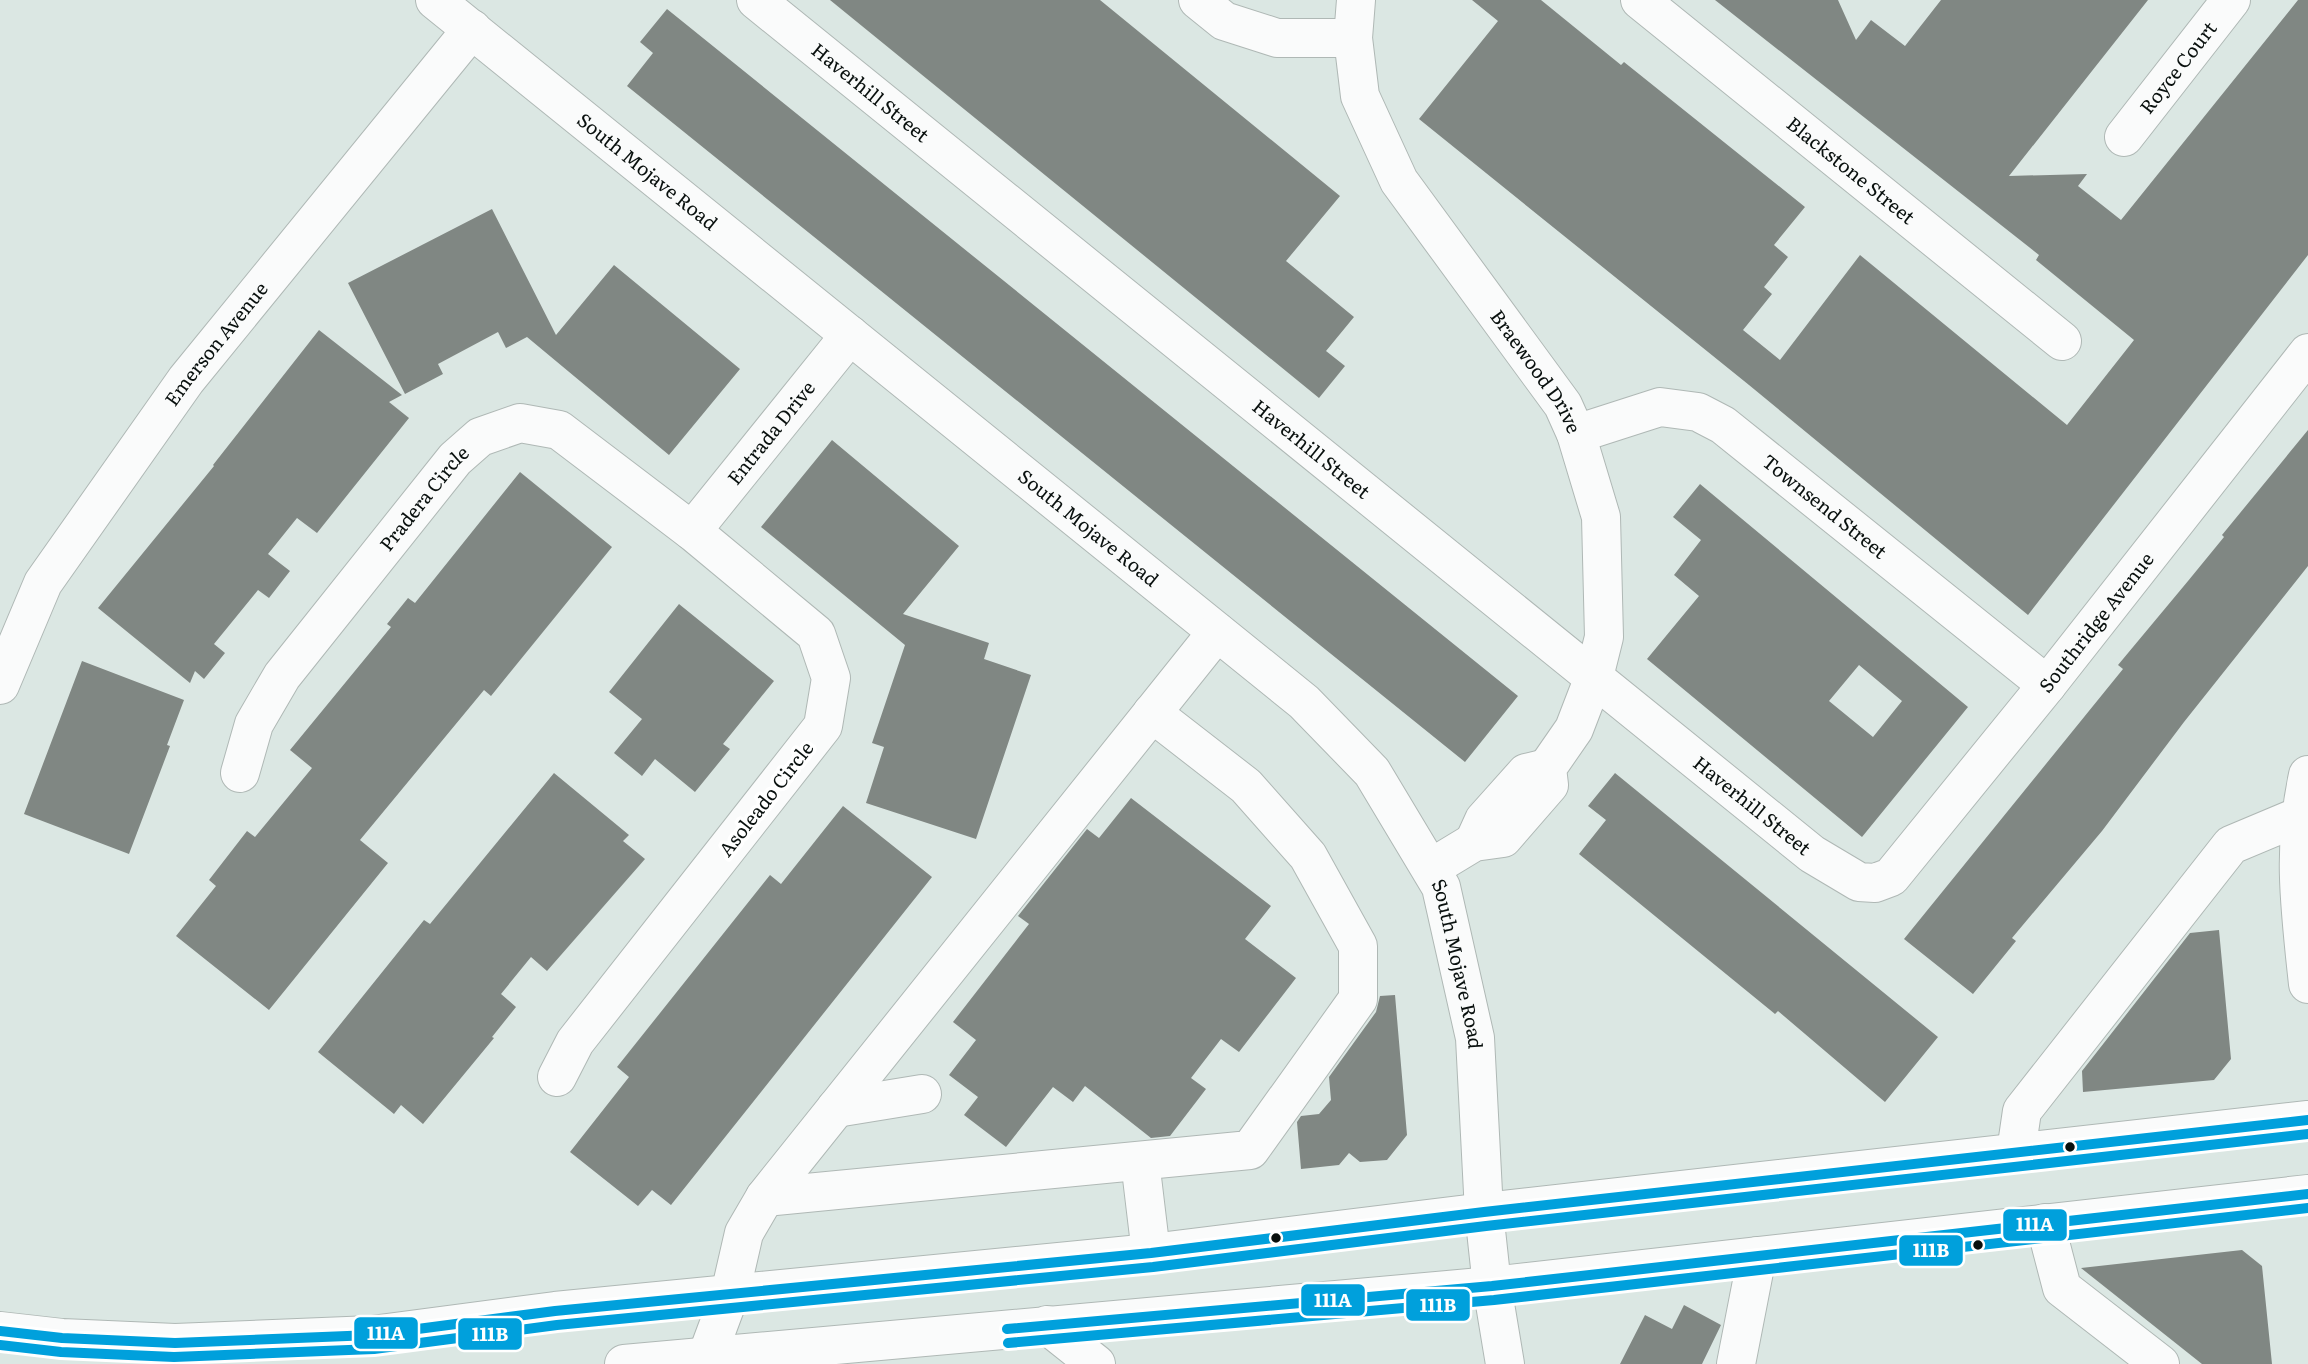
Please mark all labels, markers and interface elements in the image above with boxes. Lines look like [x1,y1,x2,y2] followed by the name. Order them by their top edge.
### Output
[2132,15,2223,119] street label: Royce Court
[806,35,936,148] street label: Haverhill Street
[572,105,725,236] street label: South Mojave Road
[1781,109,1922,230] street label: Blackstone Street
[157,275,274,411] street label: Emerson Avenue
[1484,303,1589,438] street label: Braewood Drive
[720,374,821,490] street label: Entrada Drive
[1247,392,1377,505] street label: Haverhill Street
[372,438,474,557] street label: Pradera Circle
[1757,447,1894,565] street label: Townsend Street
[1013,462,1166,593] street label: South Mojave Road
[2031,546,2160,698] street label: Southridge Avenue
[711,735,819,862] street label: Asoleado Circle
[1688,748,1818,861] street label: Haverhill Street
[1426,873,1491,1050] street label: South Mojave Road
[2063,1140,2077,1154] unlabelled marker
[2002,1208,2068,1242] line badge: 111A
[2016,1209,2055,1237] text: 111A
[1269,1231,1283,1245] unlabelled marker
[1898,1234,1964,1267] line badge: 111B
[1913,1235,1949,1263] text: 111B
[1971,1238,1985,1252] unlabelled marker
[1300,1283,1366,1317] line badge: 111A
[1314,1285,1353,1313] text: 111A
[1405,1288,1471,1322] line badge: 111B
[1420,1290,1456,1318] text: 111B
[353,1316,419,1350] line badge: 111A
[457,1317,523,1351] line badge: 111B
[367,1318,406,1346] text: 111A
[472,1319,508,1347] text: 111B

